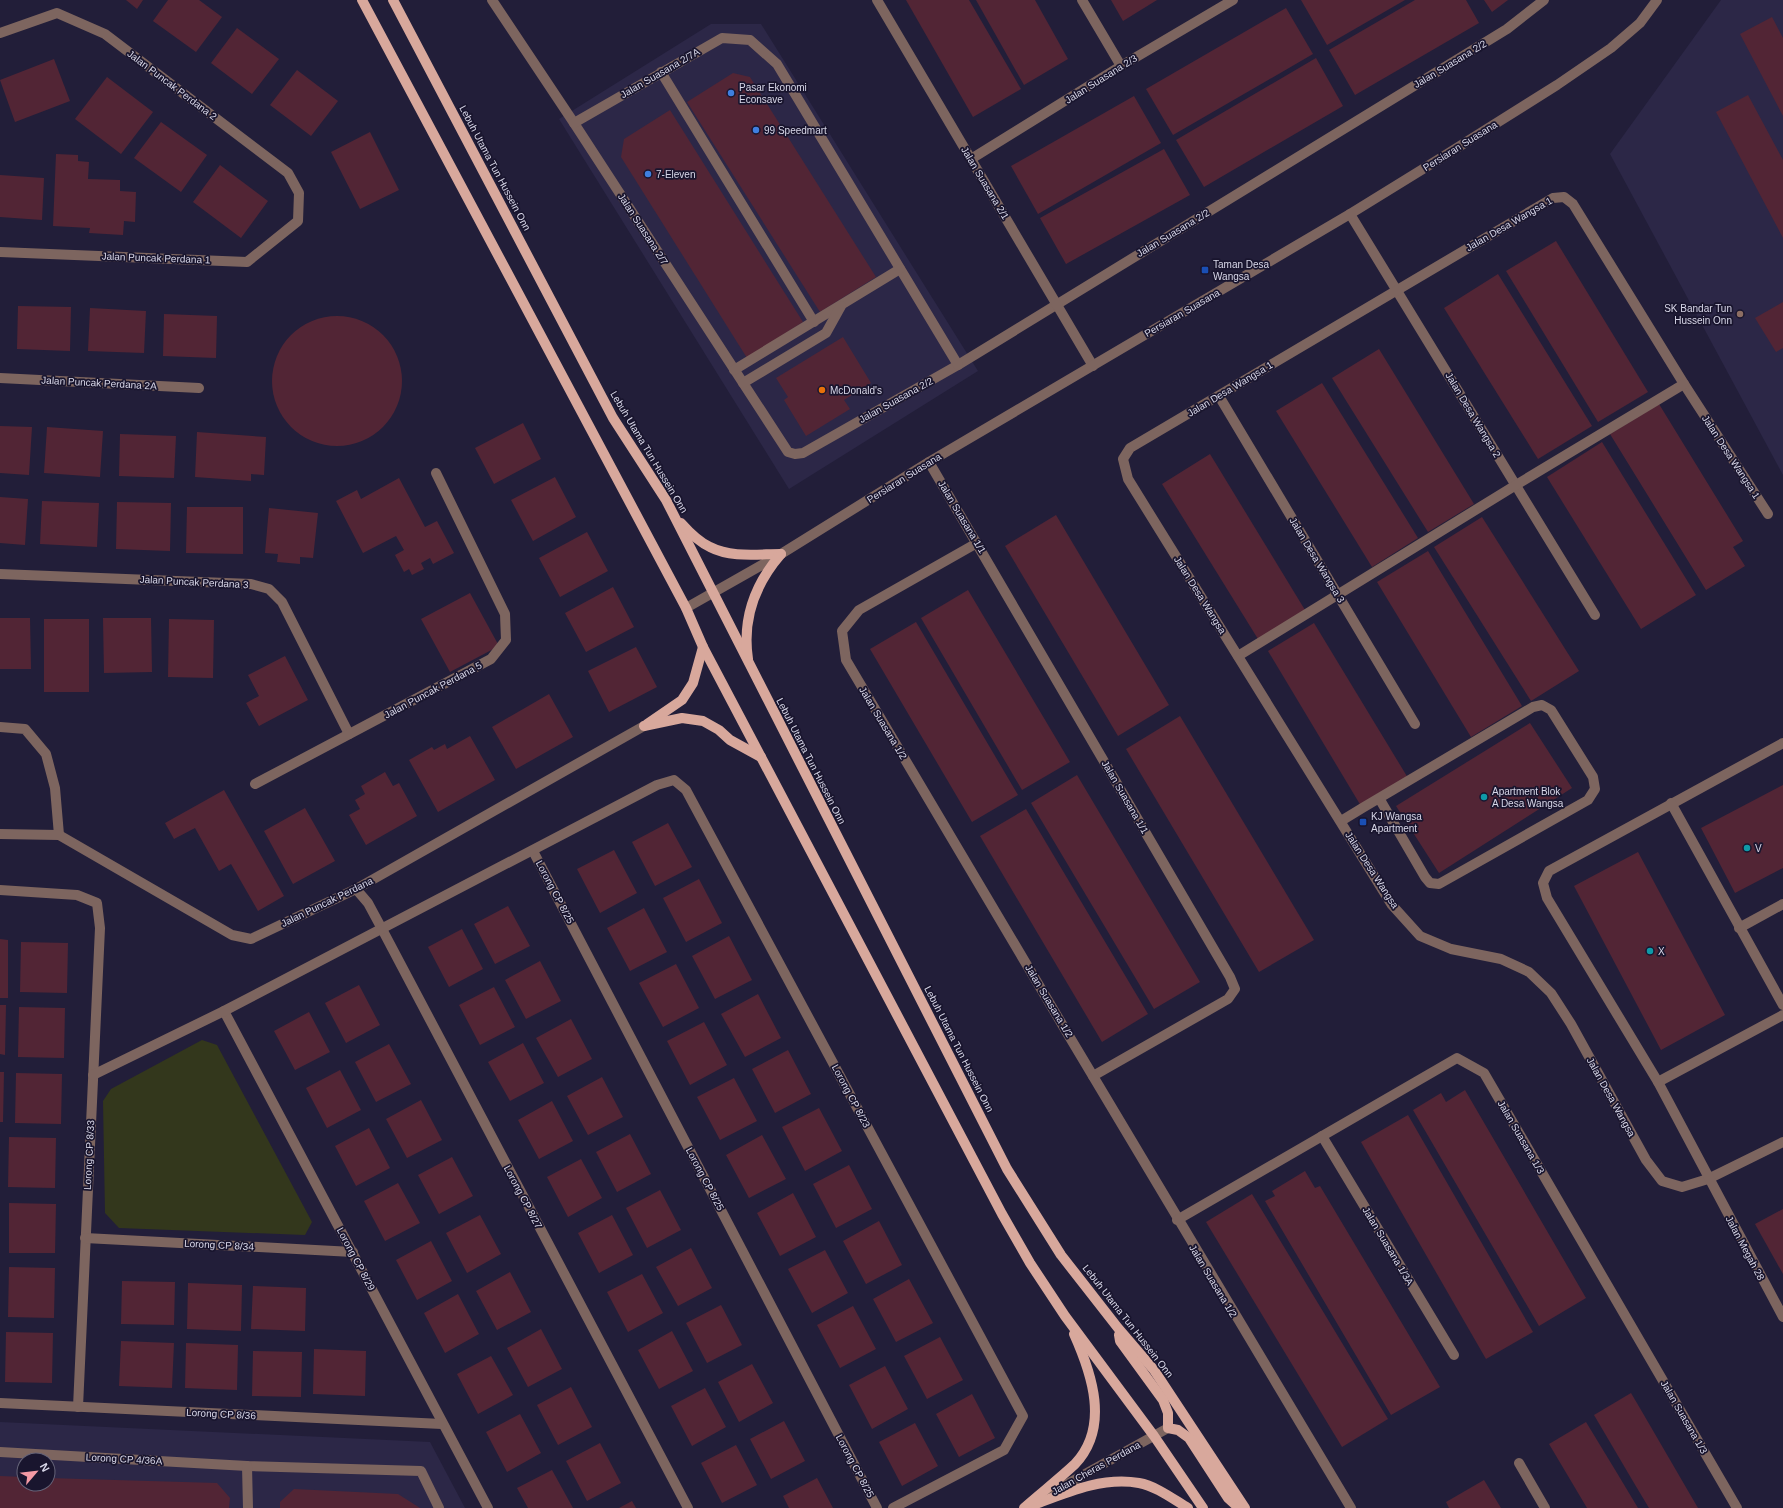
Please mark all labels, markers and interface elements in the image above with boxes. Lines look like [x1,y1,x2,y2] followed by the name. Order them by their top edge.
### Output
[1412,38,1489,90] street label: Jalan Suasana 2/2
[618,46,702,100] street label: Jalan Suasana 2/7A
[125,48,219,122] street label: Jalan Puncak Perdana 2
[1063,52,1139,106] street label: Jalan Suasana 2/3
[739,82,807,105] place label: Pasar Ekonomi Econsave
[726,88,736,98] marker: Pasar Ekonomi Econsave
[457,104,533,232] street label: Lebuh Utama Tun Hussein Onn
[1421,119,1499,173] street label: Persiaran Suasana
[751,125,761,135] marker: 99 Speedmart
[764,125,827,136] place label: 99 Speedmart
[959,145,1011,222] street label: Jalan Suasana 2/1
[643,169,653,179] marker: 7-Eleven
[656,169,695,180] place label: 7-Eleven
[616,191,670,267] street label: Jalan Suasana 2/7
[1464,195,1554,253] street label: Jalan Desa Wangsa 1
[1135,207,1212,259] street label: Jalan Suasana 2/2
[101,251,211,265] street label: Jalan Puncak Perdana 1
[1213,259,1270,282] place label: Taman Desa Wangsa
[1200,265,1210,275] marker: Taman Desa Wangsa
[1142,287,1222,339] street label: Persiaran Suasana
[1664,303,1732,326] place label: SK Bandar Tun Hussein Onn
[1735,309,1745,319] marker: SK Bandar Tun Hussein Onn
[1185,359,1275,419] street label: Jalan Desa Wangsa 1
[1443,370,1503,460] street label: Jalan Desa Wangsa 2
[41,374,157,392] street label: Jalan Puncak Perdana 2A
[857,375,935,425] street label: Jalan Suasana 2/2
[817,385,827,395] marker: McDonald's
[830,385,882,396] place label: McDonald's
[608,389,690,515] street label: Lebuh Utama Tun Hussein Onn
[1700,413,1762,501] street label: Jalan Desa Wangsa 1
[865,451,943,505] street label: Persiaran Suasana
[936,479,988,556] street label: Jalan Suasana 1/1
[1287,515,1347,605] street label: Jalan Desa Wangsa 3
[1172,554,1229,636] street label: Jalan Desa Wangsa
[139,574,249,590] street label: Jalan Puncak Perdana 3
[382,659,484,720] street label: Jalan Puncak Perdana 5
[857,685,909,762] street label: Jalan Suasana 1/2
[774,696,848,826] street label: Lebuh Utama Tun Hussein Onn
[1100,758,1151,836] street label: Jalan Suasana 1/1
[1492,786,1564,809] place label: Apartment Blok A Desa Wangsa
[1479,792,1489,802] marker: Apartment Blok A Desa Wangsa
[1371,811,1422,834] place label: KJ Wangsa Apartment
[1358,817,1368,827] marker: KJ Wangsa Apartment
[1343,830,1401,911] street label: Jalan Desa Wangsa
[1742,843,1752,853] marker: V
[1755,843,1762,854] place label: V
[534,859,576,926] street label: Lorong CP 8/25
[279,875,375,929] street label: Jalan Puncak Perdana
[1645,946,1655,956] marker: X
[1658,946,1665,957] place label: X
[1023,963,1075,1040] street label: Jalan Suasana 1/2
[922,984,996,1114] street label: Lebuh Utama Tun Hussein Onn
[1585,1055,1638,1139] street label: Jalan Desa Wangsa
[830,1063,872,1130] street label: Lorong CP 8/23
[1496,1098,1547,1176] street label: Jalan Suasana 1/3
[82,1119,96,1190] street label: Lorong CP 8/33
[684,1146,726,1213] street label: Lorong CP 8/25
[502,1164,544,1231] street label: Lorong CP 8/27
[1360,1205,1416,1287] street label: Jalan Suasana 1/3A
[1723,1214,1767,1282] street label: Jalan Megah 28
[335,1226,377,1293] street label: Lorong CP 8/29
[184,1238,255,1252] street label: Lorong CP 8/34
[1187,1243,1239,1320] street label: Jalan Suasana 1/2
[1081,1262,1175,1380] street label: Lebuh Utama Tun Hussein Onn
[1659,1378,1710,1456] street label: Jalan Suasana 1/3
[186,1407,257,1421] street label: Lorong CP 8/36
[834,1433,876,1500] street label: Lorong CP 8/25
[1050,1439,1143,1497] street label: Jalan Cheras Perdana
[16,1452,56,1492] north arrow
[85,1452,163,1467] street label: Lorong CP 4/36A
[38,1461,52,1474] text: N

